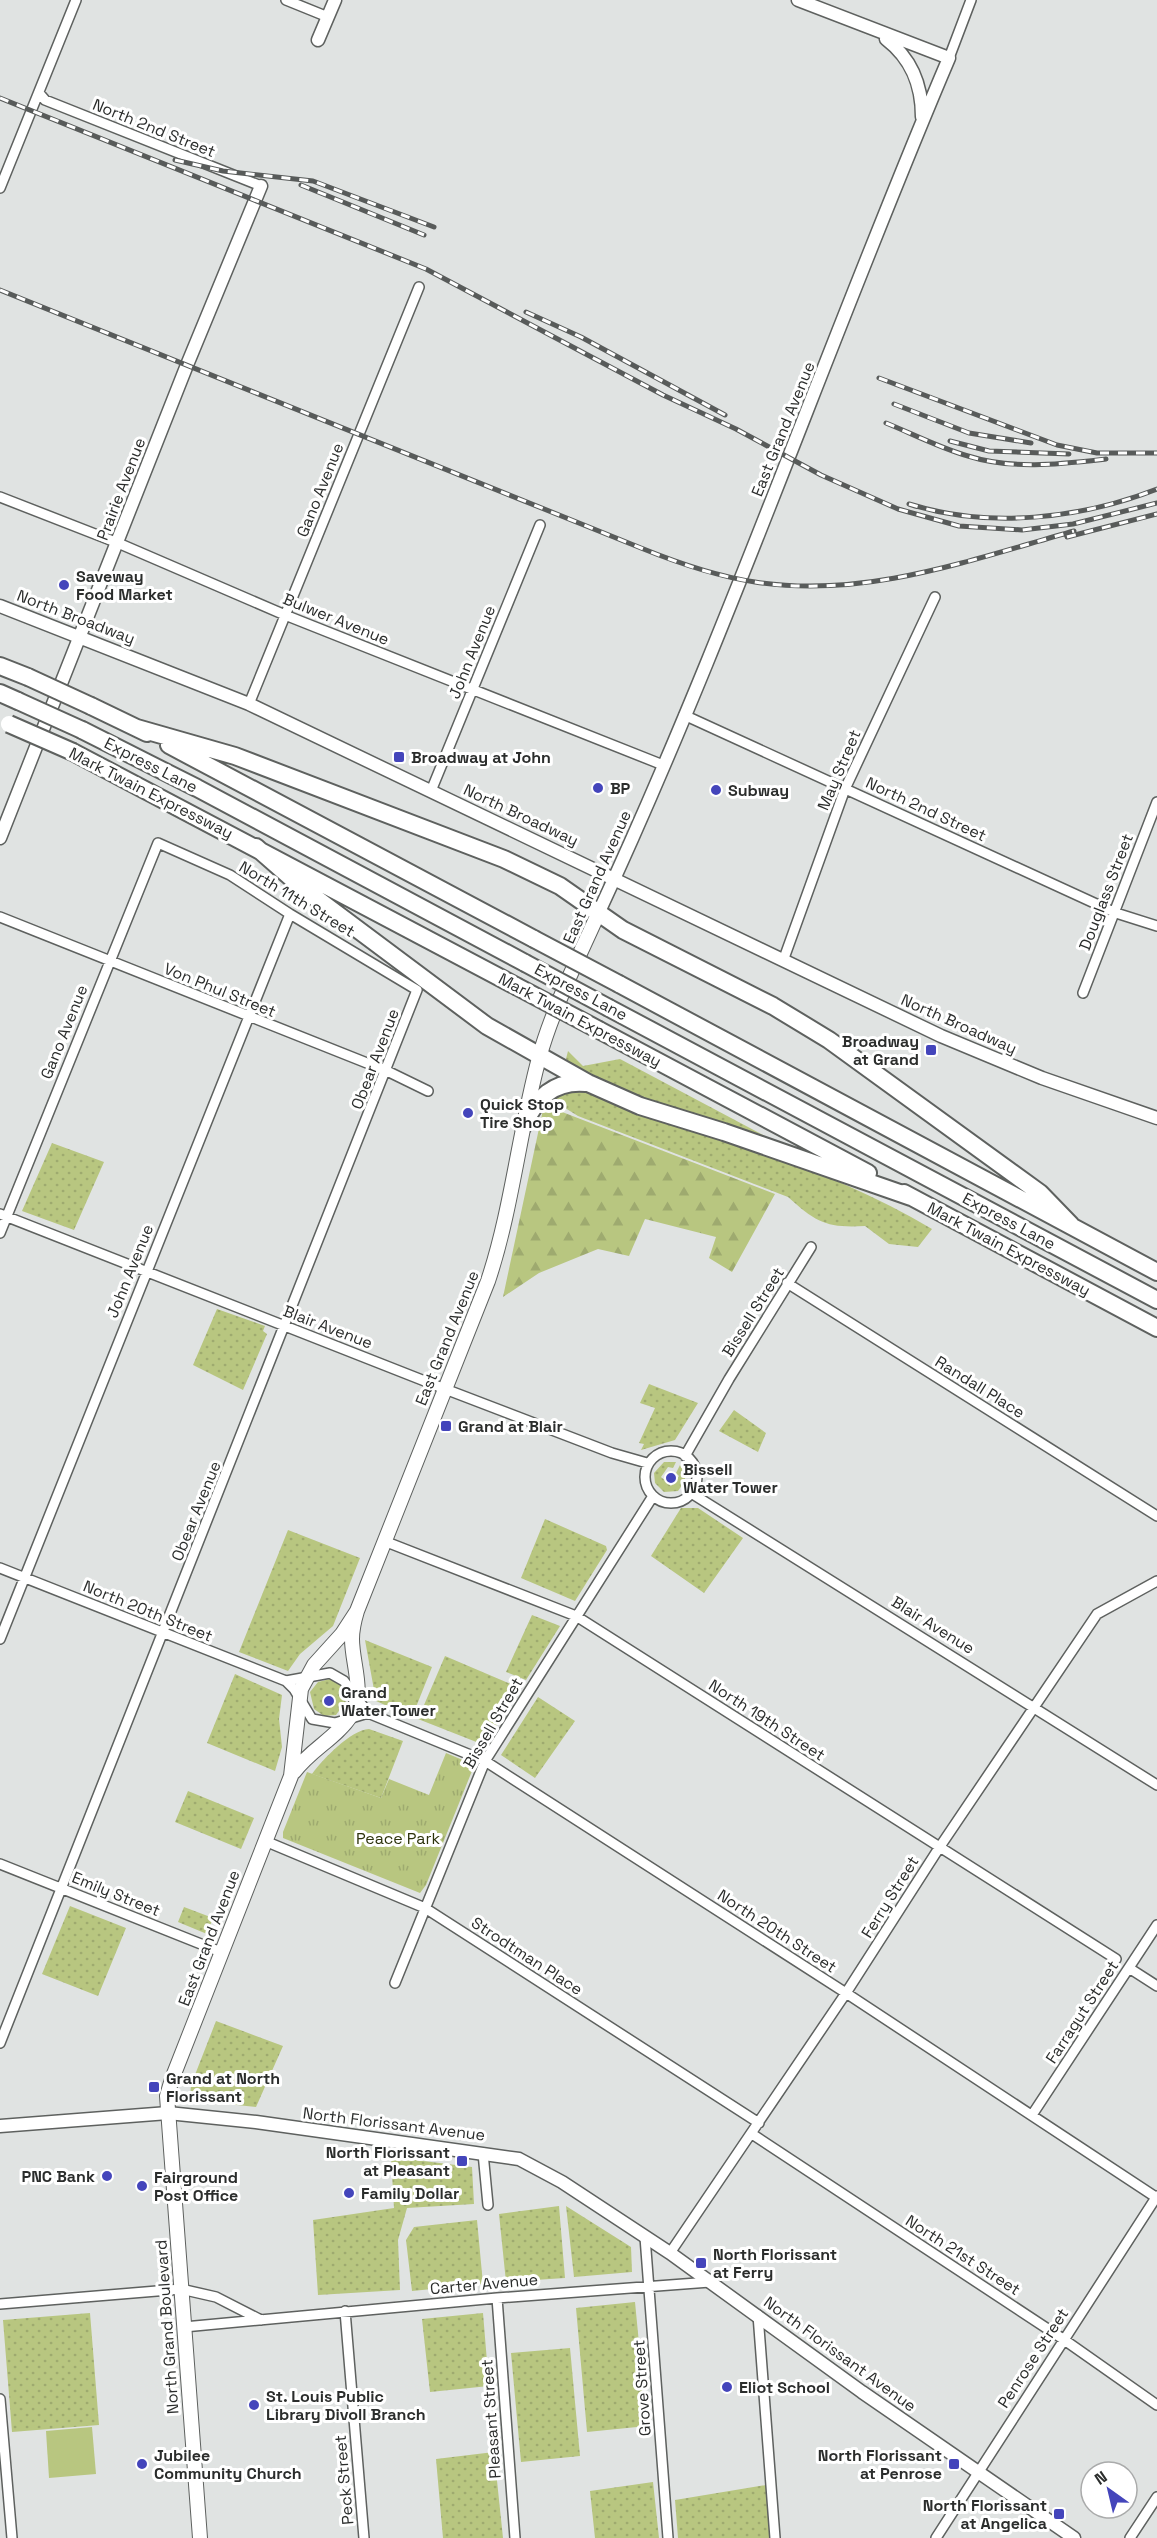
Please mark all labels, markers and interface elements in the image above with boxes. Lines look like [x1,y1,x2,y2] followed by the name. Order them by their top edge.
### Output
[90,94,218,162] street label: North 2nd Street
[746,358,820,500] street label: East Grand Avenue
[92,435,150,543] street label: Prairie Avenue
[292,440,348,540] street label: Gano Avenue
[76,566,173,605] place label: Saveway Food Market
[57,578,71,592] marker: Saveway Food Market
[14,585,138,649] street label: North Broadway
[280,588,392,650] street label: Bulwer Avenue
[444,602,500,702] street label: John Avenue
[813,726,865,814] street label: May Street
[101,732,201,798] street label: Express Lane
[65,742,237,844] street label: Mark Twain Expressway
[411,747,551,768] place label: Broadway at John
[392,750,406,764] marker: Broadway at John
[862,772,990,846] street label: North 2nd Street
[610,778,631,799] place label: BP
[460,779,582,851] street label: North Broadway
[728,780,789,801] place label: Subway
[591,781,605,795] marker: BP
[709,783,723,797] marker: Subway
[558,807,636,947] street label: East Grand Avenue
[1074,831,1138,953] street label: Douglass Street
[235,856,359,942] street label: North 11th Street
[161,958,279,1022] street label: Von Phul Street
[531,959,631,1025] street label: Express Lane
[495,968,665,1072] street label: Mark Twain Expressway
[36,982,92,1082] street label: Gano Avenue
[898,989,1020,1059] street label: North Broadway
[346,1006,404,1112] street label: Obear Avenue
[842,1031,919,1070] place label: Broadway at Grand
[924,1043,938,1057] marker: Broadway at Grand
[480,1094,564,1133] place label: Quick Stop Tire Shop
[461,1106,475,1120] marker: Quick Stop Tire Shop
[959,1188,1059,1254] street label: Express Lane
[924,1197,1094,1301] street label: Mark Twain Expressway
[102,1221,158,1321] street label: John Avenue
[717,1263,789,1361] street label: Bissell Street
[410,1267,484,1409] street label: East Grand Avenue
[280,1300,376,1354] street label: Blair Avenue
[931,1351,1029,1423] street label: Randall Place
[458,1416,563,1437] place label: Grand at Blair
[439,1419,453,1433] marker: Grand at Blair
[166,1458,226,1564] street label: Obear Avenue
[683,1459,778,1498] place label: Bissell Water Tower
[664,1471,678,1485] marker: Bissell Water Tower
[80,1575,216,1647] street label: North 20th Street
[888,1591,978,1659] street label: Blair Avenue
[458,1674,528,1772] street label: Bissell Street
[705,1675,829,1765] street label: North 19th Street
[341,1682,436,1721] place label: Grand Water Tower
[322,1694,336,1708] marker: Grand Water Tower
[356,1828,441,1849] park label: Peace Park
[856,1852,924,1942] street label: Ferry Street
[69,1867,163,1921] street label: Emily Street
[173,1867,245,2009] street label: East Grand Avenue
[713,1885,841,1977] street label: North 20th Street
[467,1912,587,2000] street label: Strodtman Place
[1041,1956,1123,2068] street label: Farragut Street
[166,2068,280,2107] place label: Grand at North Florissant
[147,2080,161,2094] marker: Grand at North Florissant
[302,2102,486,2146] street label: North Florissant Avenue
[326,2142,450,2181] place label: North Florissant at Pleasant
[455,2154,469,2168] marker: North Florissant at Pleasant
[21,2166,95,2187] place label: PNC Bank
[154,2167,238,2206] place label: Fairground Post Office
[100,2169,114,2183] marker: PNC Bank
[135,2179,149,2193] marker: Fairground Post Office
[361,2183,459,2204] place label: Family Dollar
[342,2186,356,2200] marker: Family Dollar
[902,2210,1024,2300] street label: North 21st Street
[150,2239,184,2415] street label: North Grand Boulevard
[713,2244,837,2283] place label: North Florissant at Ferry
[694,2256,708,2270] marker: North Florissant at Ferry
[429,2269,539,2299] street label: Carter Avenue
[760,2292,920,2416] street label: North Florissant Avenue
[993,2304,1073,2412] street label: Penrose Street
[628,2339,656,2437] street label: Grove Street
[476,2359,506,2479] street label: Pleasant Street
[739,2377,830,2398] place label: Eliot School
[720,2380,734,2394] marker: Eliot School
[266,2386,426,2425] place label: St. Louis Public Library Divoll Branch
[247,2398,261,2412] marker: St. Louis Public Library Divoll Branch
[330,2434,358,2526] street label: Peck Street
[154,2445,302,2484] place label: Jubilee Community Church
[818,2445,942,2484] place label: North Florissant at Penrose
[135,2457,149,2471] marker: Jubilee Community Church
[947,2457,961,2471] marker: North Florissant at Penrose
[1079,2460,1139,2520] north arrow
[1091,2466,1111,2490] text: N
[923,2495,1047,2534] place label: North Florissant at Angelica
[1052,2507,1066,2521] marker: North Florissant at Angelica

